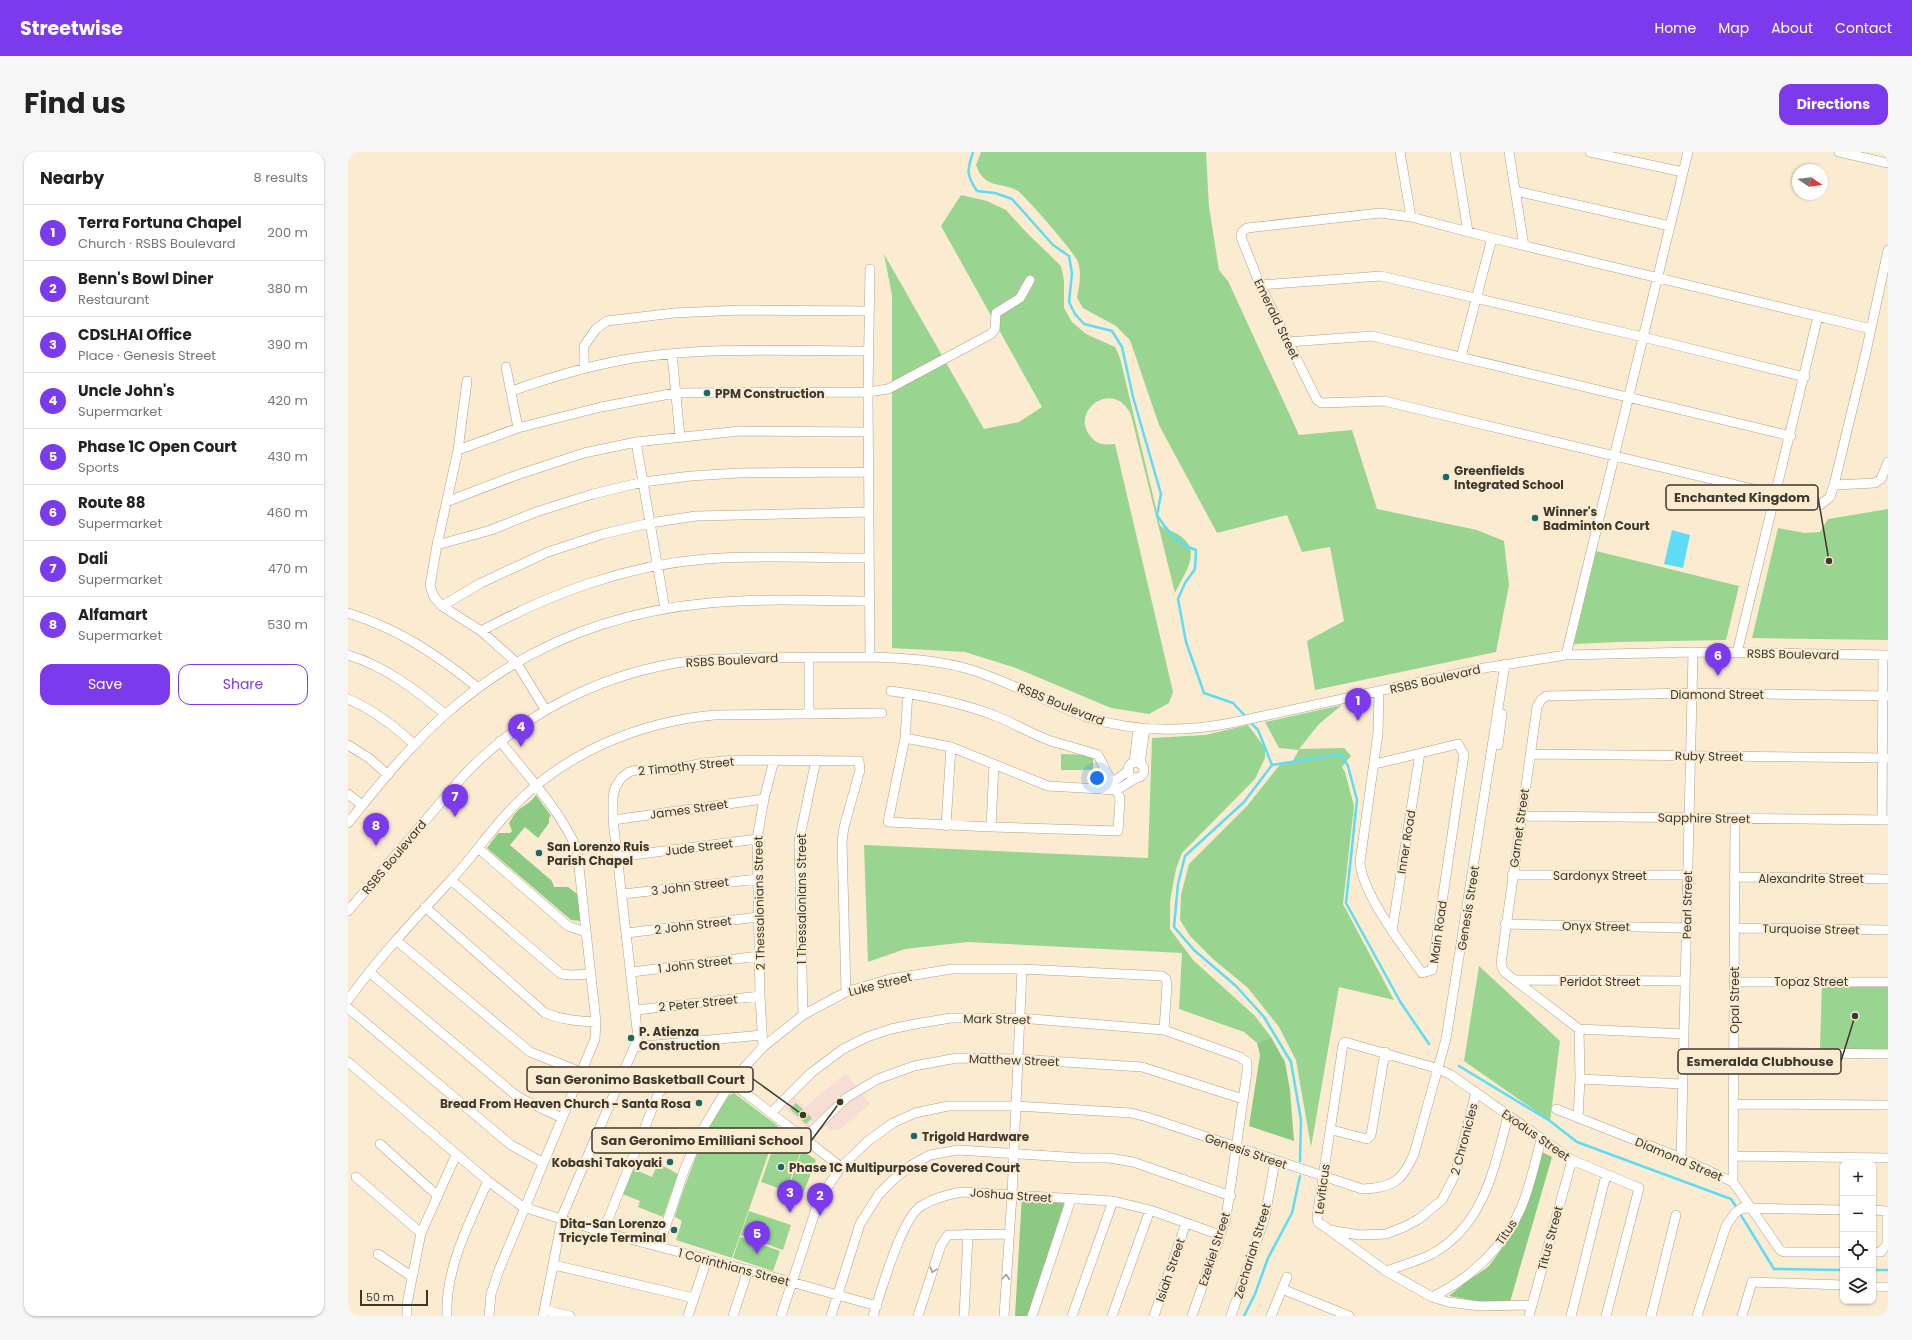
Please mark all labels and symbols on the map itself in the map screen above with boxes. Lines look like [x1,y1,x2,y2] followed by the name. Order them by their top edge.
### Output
[1792,164,1828,200] north arrow
[1250,276,1304,362] street label: Emerald Street
[715,385,825,402] place label: PPM Construction
[702,388,712,398] marker: PPM Construction
[1454,462,1564,493] place label: Greenfields Integrated School
[1441,472,1451,482] marker: Greenfields Integrated School
[1666,485,1818,510] callout: Enchanted Kingdom
[1674,488,1810,507] text: Enchanted Kingdom
[1543,503,1650,534] place label: Winner's Badminton Court
[1530,513,1540,523] marker: Winner's Badminton Court
[1705,643,1731,676] pin: 6
[1747,645,1839,663] street label: RSBS Boulevard
[685,649,779,671] street label: RSBS Boulevard
[1388,660,1482,698] street label: RSBS Boulevard
[1015,679,1107,729] street label: RSBS Boulevard
[1670,686,1764,703] street label: Diamond Street
[1345,688,1371,721] pin: 1
[508,714,534,747] pin: 4
[1675,747,1743,765] street label: Ruby Street
[637,752,735,780] street label: 2 Timothy Street
[1087,768,1107,788] your location
[442,784,468,817] pin: 7
[1505,787,1533,869] street label: Garnet Street
[649,795,729,823] street label: James Street
[1393,809,1419,875] street label: Inner Road
[1658,809,1750,827] street label: Sapphire Street
[363,813,389,846] pin: 8
[358,816,430,898] street label: RSBS Boulevard
[664,834,734,860] street label: Jude Street
[793,834,810,964] street label: 1 Thessalonians Street
[749,836,769,970] street label: 2 Thessalonians Street
[547,838,650,869] place label: San Lorenzo Ruis Parish Chapel
[534,848,544,858] marker: San Lorenzo Ruis Parish Chapel
[1453,864,1483,952] street label: Genesis Street
[1553,867,1647,884] street label: Sardonyx Street
[1758,870,1864,887] street label: Alexandrite Street
[1678,871,1696,939] street label: Pearl Street
[650,873,730,899] street label: 3 John Street
[1425,899,1451,965] street label: Main Road
[653,912,733,938] street label: 2 John Street
[1562,917,1630,935] street label: Onyx Street
[1762,920,1860,938] street label: Turquoise Street
[657,951,733,977] street label: 1 John Street
[1726,967,1743,1033] street label: Opal Street
[846,968,914,1000] street label: Luke Street
[1560,973,1640,990] street label: Peridot Street
[1774,973,1848,990] street label: Topaz Street
[658,990,738,1016] street label: 2 Peter Street
[963,1010,1031,1028] street label: Mark Street
[639,1023,720,1054] place label: P. Atienza Construction
[626,1033,636,1043] marker: P. Atienza Construction
[1678,1049,1841,1074] callout: Esmeralda Clubhouse
[968,1050,1060,1070] street label: Matthew Street
[1686,1052,1834,1071] text: Esmeralda Clubhouse
[527,1067,753,1092] callout: San Geronimo Basketball Court
[535,1070,745,1089] text: San Geronimo Basketball Court
[440,1095,691,1112] place label: Bread From Heaven Church - Santa Rosa
[694,1098,704,1108] marker: Bread From Heaven Church - Santa Rosa
[1446,1101,1482,1177] street label: 2 Chronicles
[1498,1105,1574,1165] street label: Exodus Street
[592,1128,811,1153] callout: San Geronimo Emilliani School
[922,1128,1030,1145] place label: Trigold Hardware
[1203,1129,1289,1173] street label: Genesis Street
[601,1131,804,1150] text: San Geronimo Emilliani School
[909,1131,919,1141] marker: Trigold Hardware
[1633,1133,1725,1185] street label: Diamond Street
[552,1154,662,1171] place label: Kobashi Takoyaki
[665,1157,675,1167] marker: Kobashi Takoyaki
[789,1159,1020,1176] place label: Phase 1C Multipurpose Covered Court
[776,1162,786,1172] marker: Phase 1C Multipurpose Covered Court
[1310,1163,1334,1215] street label: Leviticus
[777,1180,803,1213] pin: 3
[807,1183,833,1216] pin: 2
[969,1184,1053,1206] street label: Joshua Street
[1229,1201,1275,1301] street label: Zechariah Street
[1533,1204,1567,1272] street label: Titus Street
[1194,1210,1234,1288] street label: Ezekiel Street
[559,1215,666,1246] place label: Dita-San Lorenzo Tricycle Terminal
[1491,1216,1521,1248] street label: Titus
[744,1221,770,1254] pin: 5
[669,1225,679,1235] marker: Dita-San Lorenzo Tricycle Terminal
[1151,1236,1189,1304] street label: Isiah Street
[677,1244,791,1290] street label: 1 Corinthians Street
[929,1267,937,1274] one-way arrow
[1002,1274,1011,1280] one-way arrow
[360,1288,428,1307] scale bar

